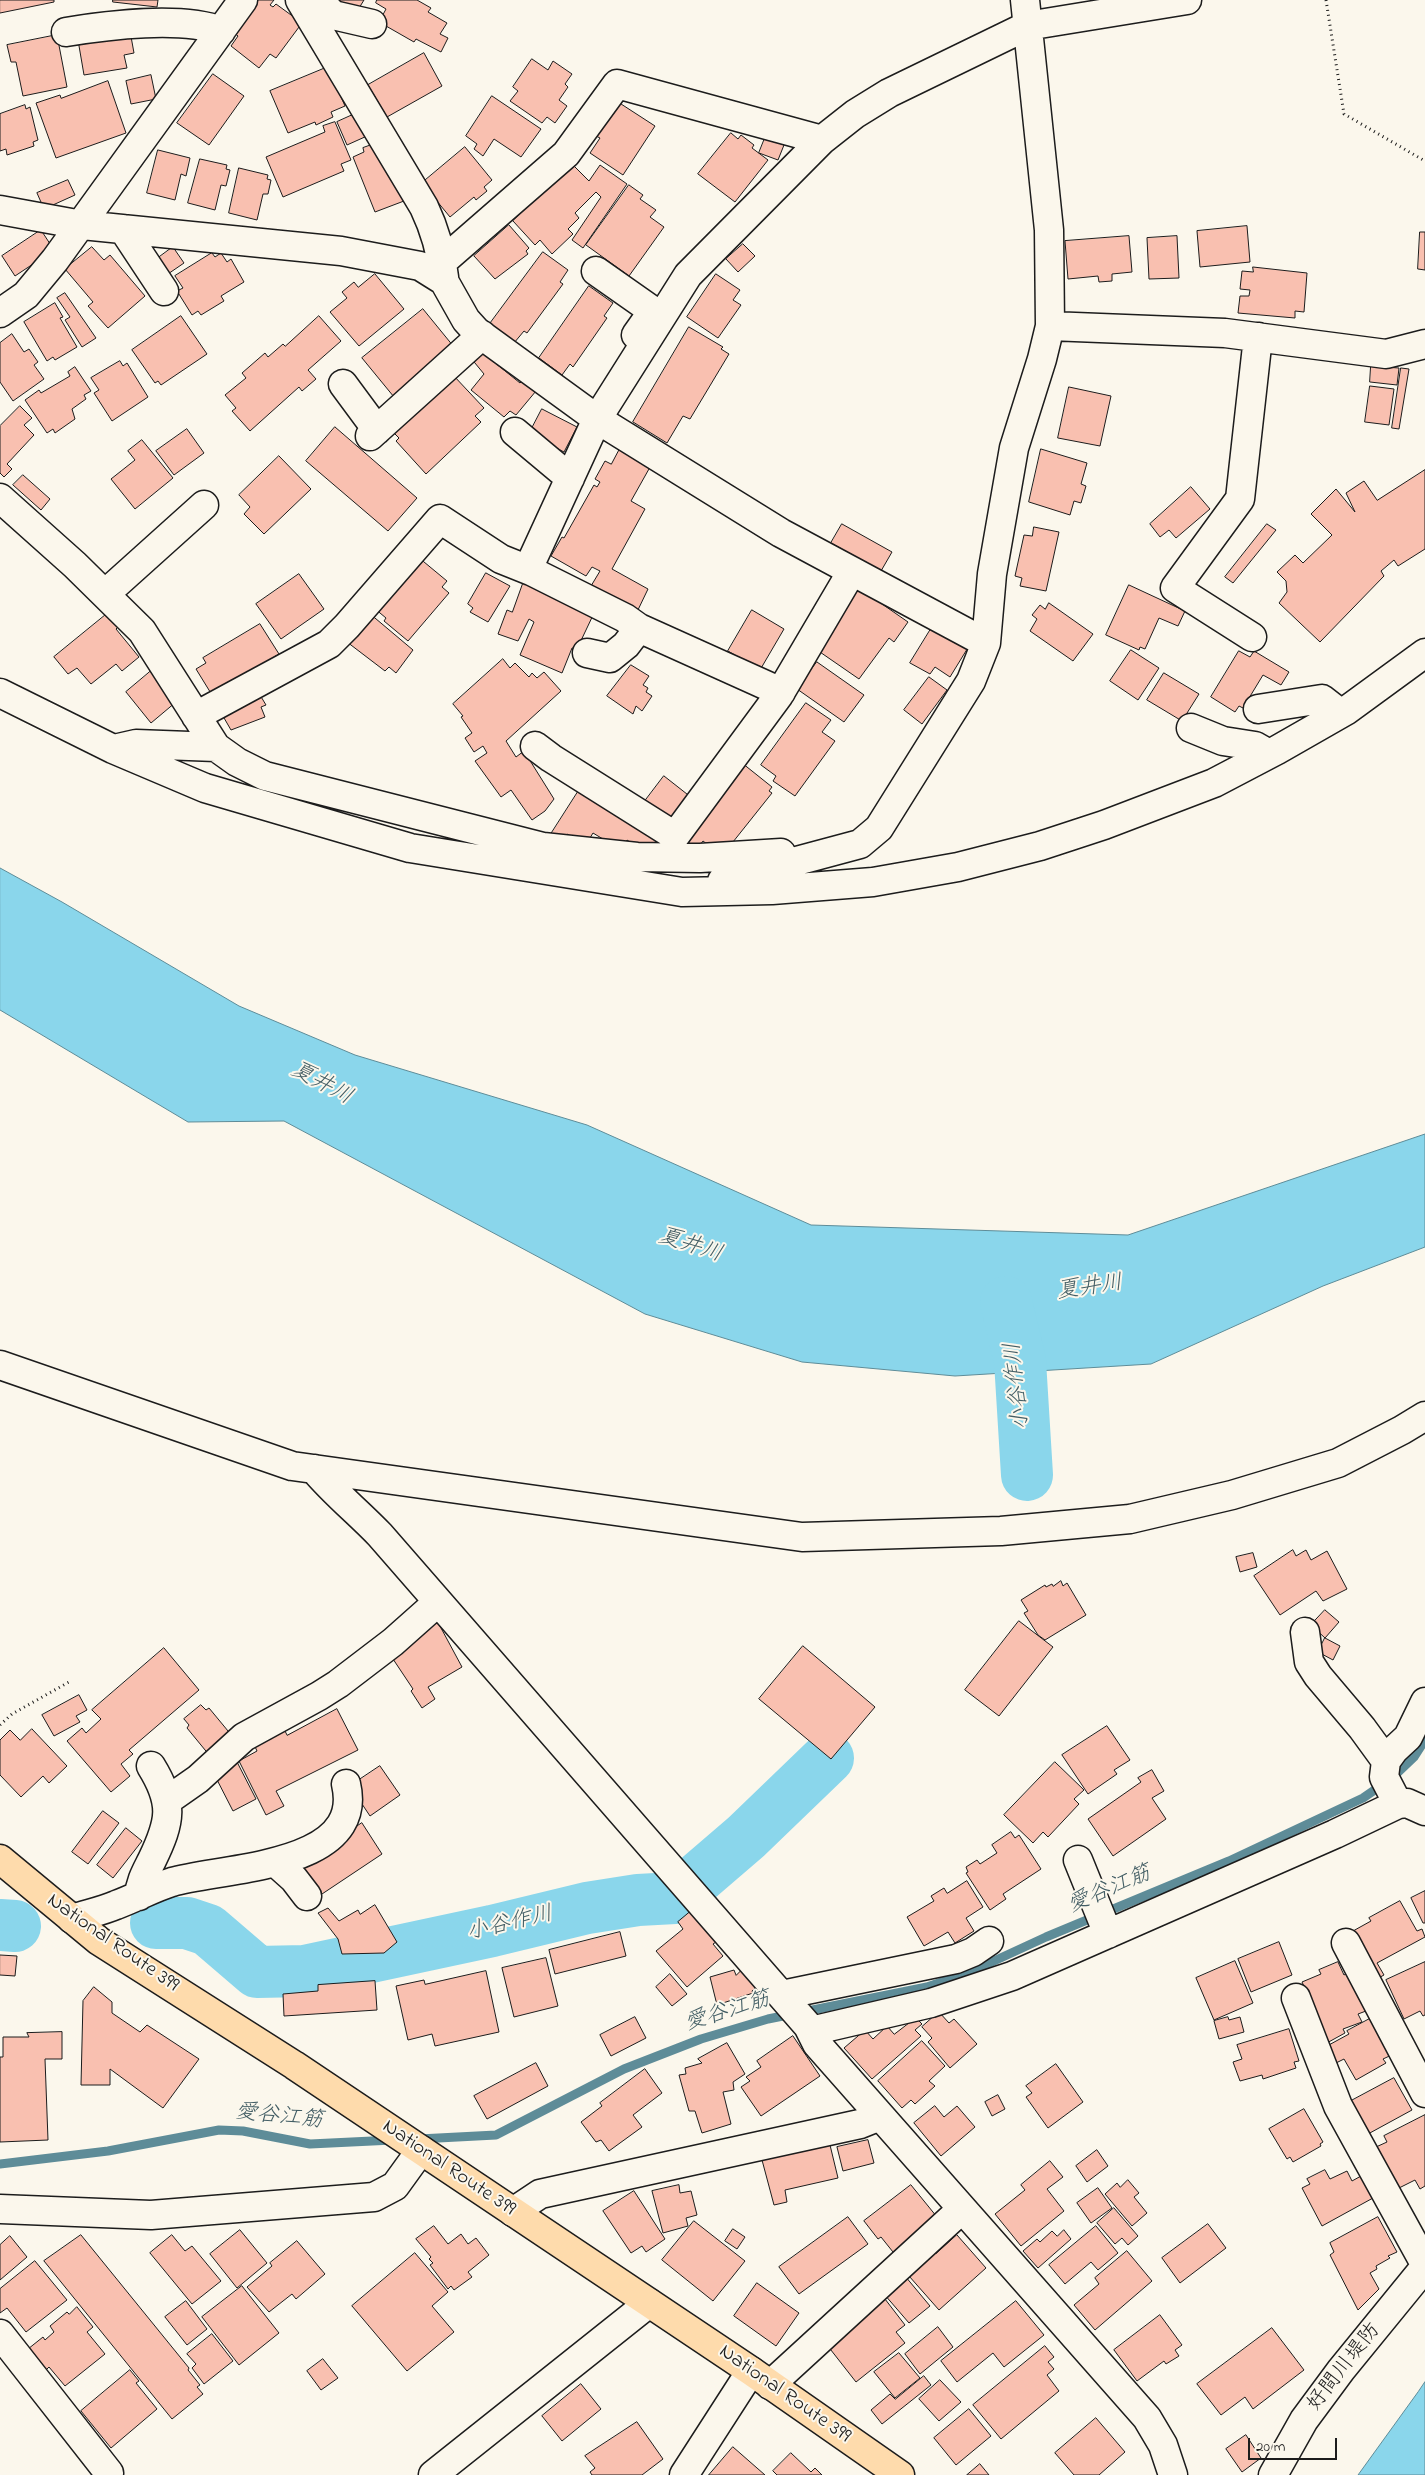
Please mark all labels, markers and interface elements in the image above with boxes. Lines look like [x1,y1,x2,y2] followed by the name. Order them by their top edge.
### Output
[286,1058,356,1112] water label: 夏井川
[655,1224,725,1270] water label: 夏井川
[1055,1271,1125,1307] water label: 夏井川
[1001,1341,1037,1431] water label: 小谷作川
[1064,1862,1156,1920] water label: 愛谷江筋
[41,1889,183,1999] street label: National Route 399
[464,1902,556,1948] water label: 小谷作川
[682,1988,774,2038] water label: 愛谷江筋
[234,2100,324,2136] water label: 愛谷江筋
[377,2115,519,2223] street label: National Route 399
[1303,2319,1387,2417] street label: 好間川堤防
[713,2340,855,2450] street label: National Route 399
[1250,2428,1339,2460] scale bar
[1256,2436,1285,2458] text: 20 m

